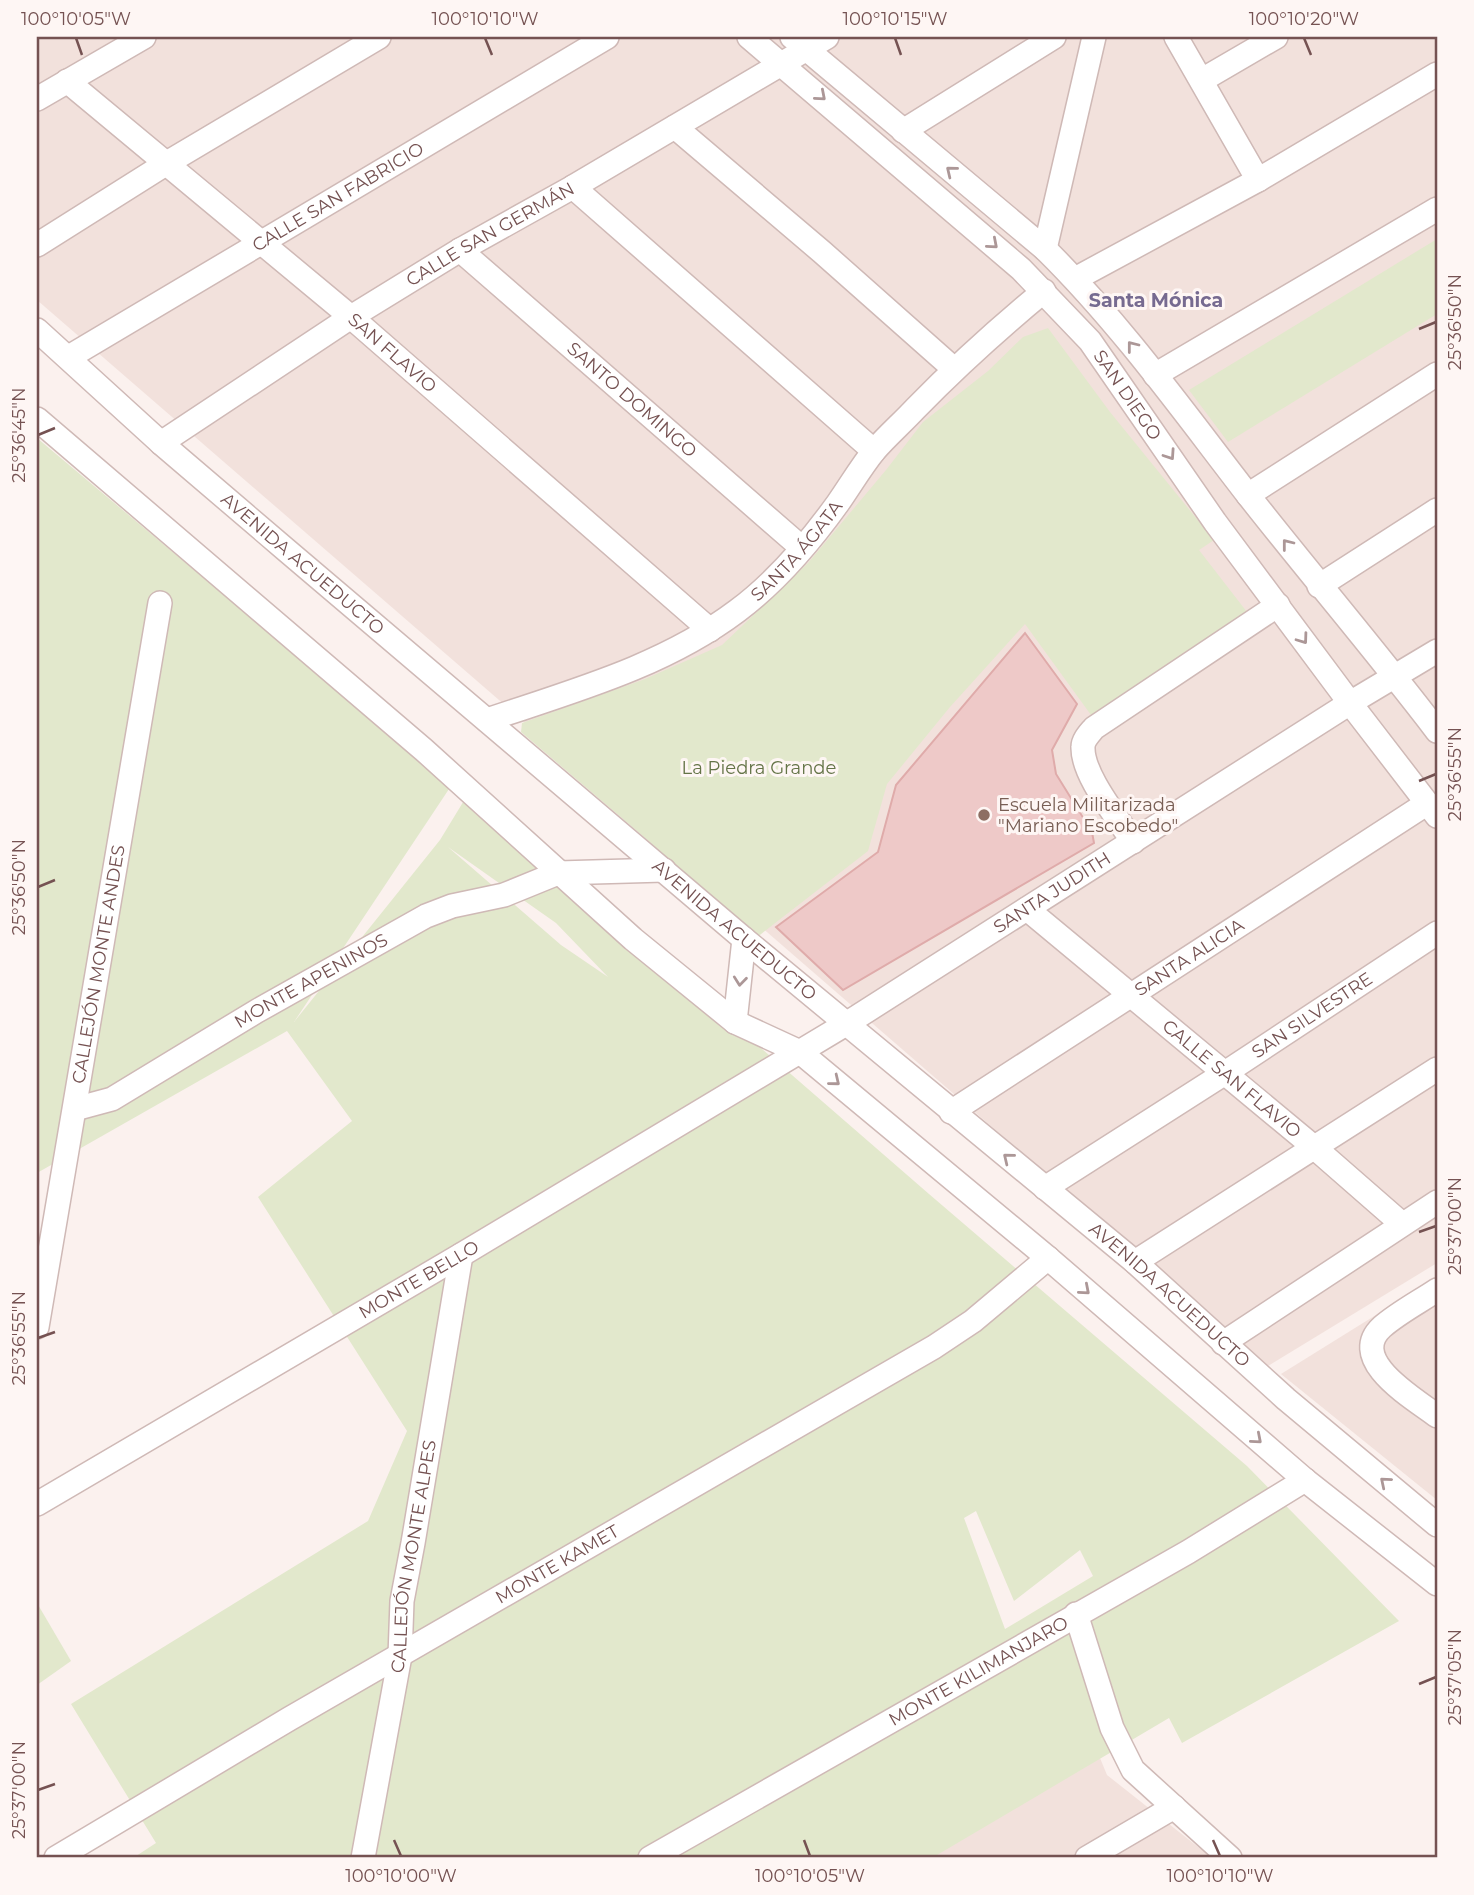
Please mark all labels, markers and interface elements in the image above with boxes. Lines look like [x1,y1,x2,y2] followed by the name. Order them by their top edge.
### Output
[21,8,131,30] text: 100°10'05"W
[432,8,539,30] text: 100°10'10"W
[842,8,948,30] text: 100°10'15"W
[1249,8,1359,30] text: 100°10'20"W
[812,88,825,100] one-way arrow
[248,138,428,256] street label: CALLE SAN FABRICIO
[947,167,960,179] one-way arrow
[402,177,578,291] street label: CALLE SAN GERMÁN
[985,236,998,248] one-way arrow
[1444,274,1466,370] text: 25°36'50"N
[1089,289,1223,312] district label: Santa Mónica
[343,308,441,398] street label: SAN FLAVIO
[563,337,701,462] street label: SANTO DOMINGO
[1128,341,1141,353] one-way arrow
[1089,346,1166,444] street label: SAN DIEGO
[8,387,30,483] text: 25°36'45"N
[1162,448,1175,461] one-way arrow
[216,488,389,640] street label: AVENIDA ACUEDUCTO
[746,496,847,606] street label: SANTA ÁGATA
[1283,540,1295,553] one-way arrow
[1295,631,1308,644] one-way arrow
[1444,727,1466,821] text: 25°36'55"N
[682,757,837,779] park label: La Piedra Grande
[998,794,1178,837] place label: Escuela Militarizada "Mariano Escobedo"
[976,807,992,823] marker: Escuela Militarizada "Mariano Escobedo"
[8,839,30,935] text: 25°36'50"N
[68,843,130,1085] street label: CALLEJÓN MONTE ANDES
[989,847,1115,938] street label: SANTA JUDITH
[648,855,821,1005] street label: AVENIDA ACUEDUCTO
[1130,914,1248,1001] street label: SANTA ALICIA
[231,929,392,1033] street label: MONTE APENINOS
[1248,968,1377,1063] street label: SAN SILVESTRE
[732,975,747,987] one-way arrow
[1158,1015,1306,1143] street label: CALLE SAN FLAVIO
[827,1073,840,1085] one-way arrow
[1003,1154,1016,1166] one-way arrow
[1444,1177,1466,1275] text: 25°37'00"N
[1085,1218,1255,1372] street label: AVENIDA ACUEDUCTO
[355,1236,483,1324] street label: MONTE BELLO
[1077,1282,1090,1294] one-way arrow
[8,1291,30,1385] text: 25°36'55"N
[1249,1431,1262,1443] one-way arrow
[386,1438,441,1675] street label: CALLEJÓN MONTE ALPES
[1380,1477,1392,1490] one-way arrow
[492,1520,623,1608] street label: MONTE KAMET
[885,1611,1072,1731] street label: MONTE KILIMANJARO
[1444,1629,1466,1725] text: 25°37'05"N
[8,1741,30,1839] text: 25°37'00"N
[345,1865,457,1887] text: 100°10'00"W
[755,1865,865,1887] text: 100°10'05"W
[1167,1865,1274,1887] text: 100°10'10"W

